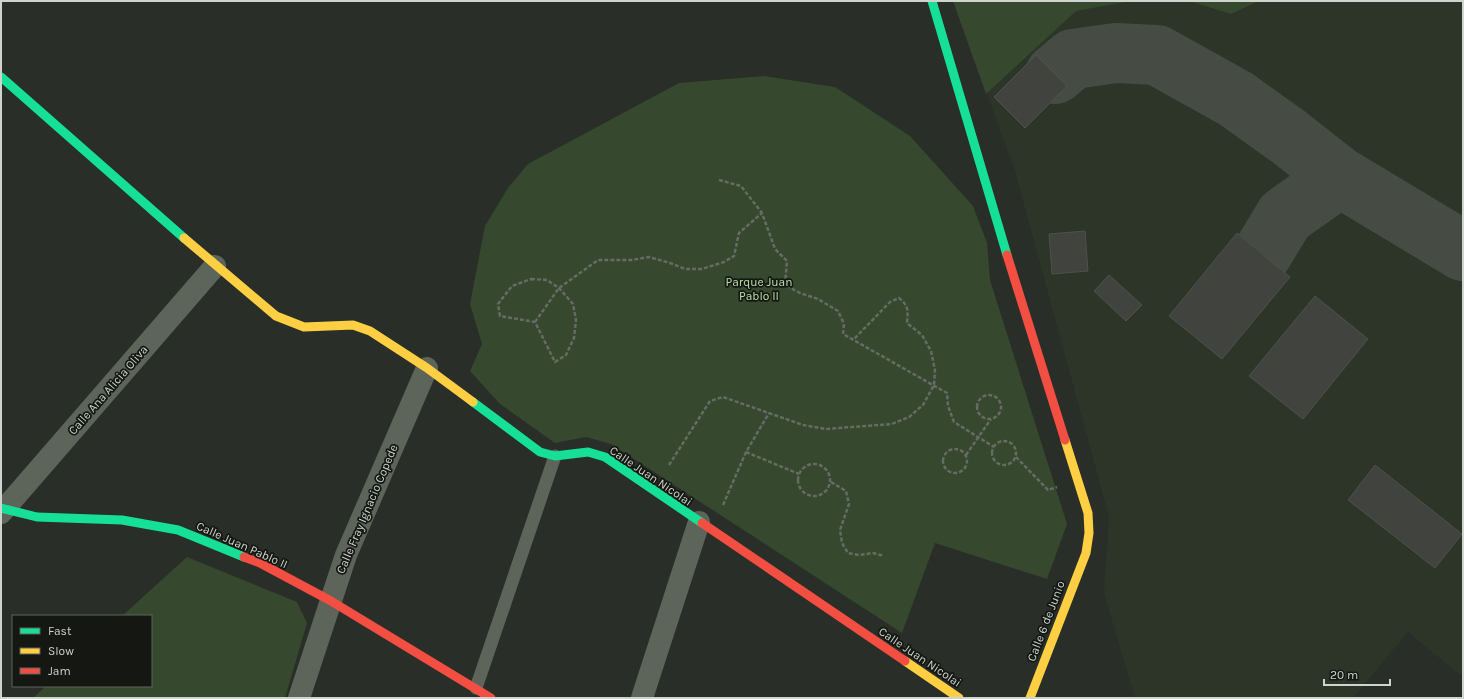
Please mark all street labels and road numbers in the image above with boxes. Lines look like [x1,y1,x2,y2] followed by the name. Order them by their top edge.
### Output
[65,343,151,437] street label: Calle Ana Alicia Oliva
[333,442,401,576] street label: Calle Fray Ignacio Copede
[607,443,695,509] street label: Calle Juan Nicolai
[194,519,290,571] street label: Calle Juan Pablo II
[1024,579,1068,663] street label: Calle 6 de Junio
[876,624,964,690] street label: Calle Juan Nicolai

